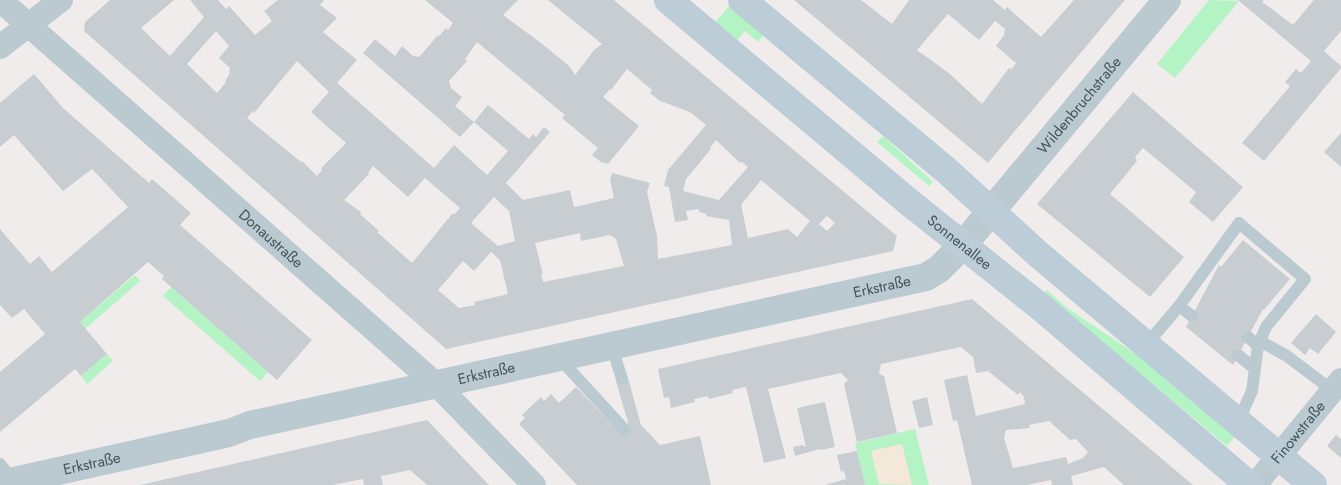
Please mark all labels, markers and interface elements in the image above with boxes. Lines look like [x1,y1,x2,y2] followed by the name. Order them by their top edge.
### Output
[1032,52,1127,159] street label: Wildenbruchstraße
[234,204,308,273] street label: Donaustraße
[922,210,997,275] street label: Sonnenallee
[851,270,913,304] street label: Erkstraße
[456,356,517,390] street label: Erkstraße
[1266,396,1331,469] street label: Finowstraße
[61,446,123,481] street label: Erkstraße

